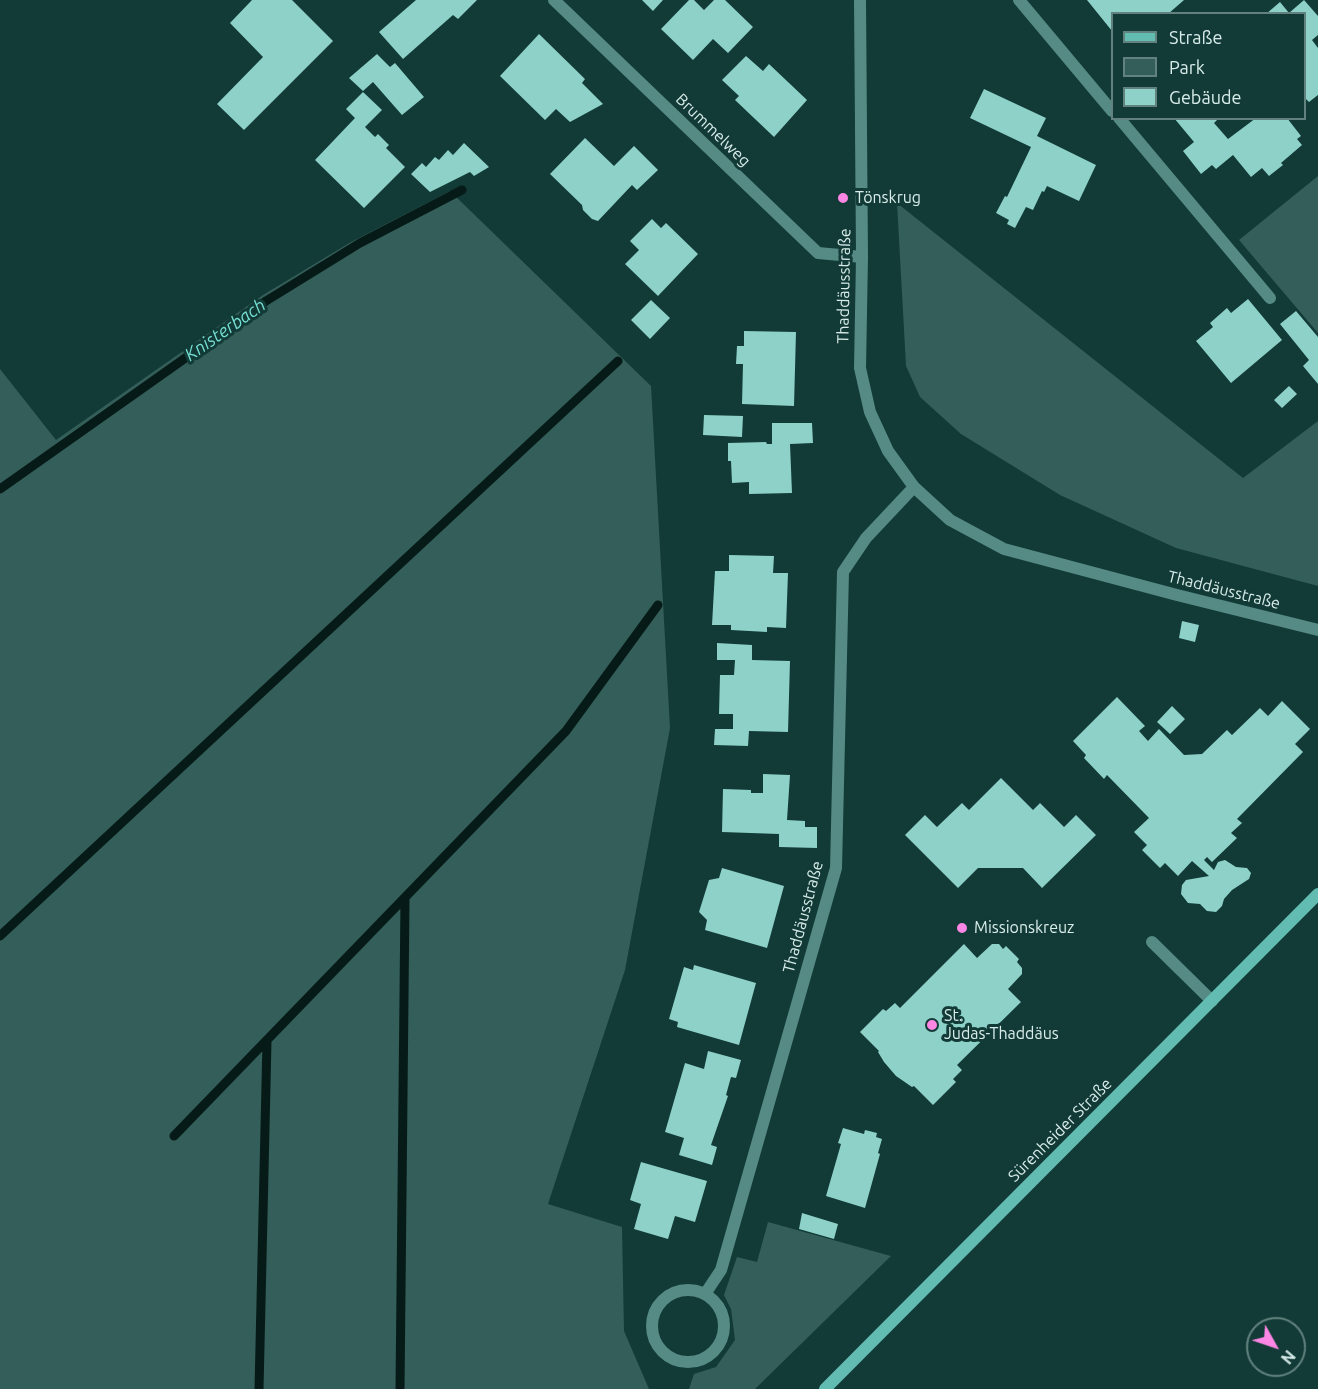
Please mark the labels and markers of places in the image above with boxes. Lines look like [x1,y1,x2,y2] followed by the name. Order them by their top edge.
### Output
[855,188,921,208] place label: Tönskrug
[836,191,850,205] marker: Tönskrug
[974,918,1074,938] place label: Missionskreuz
[955,921,969,935] marker: Missionskreuz
[944,1006,1059,1044] place label: St. Judas-Thaddäus
[925,1018,939,1032] marker: St. Judas-Thaddäus

